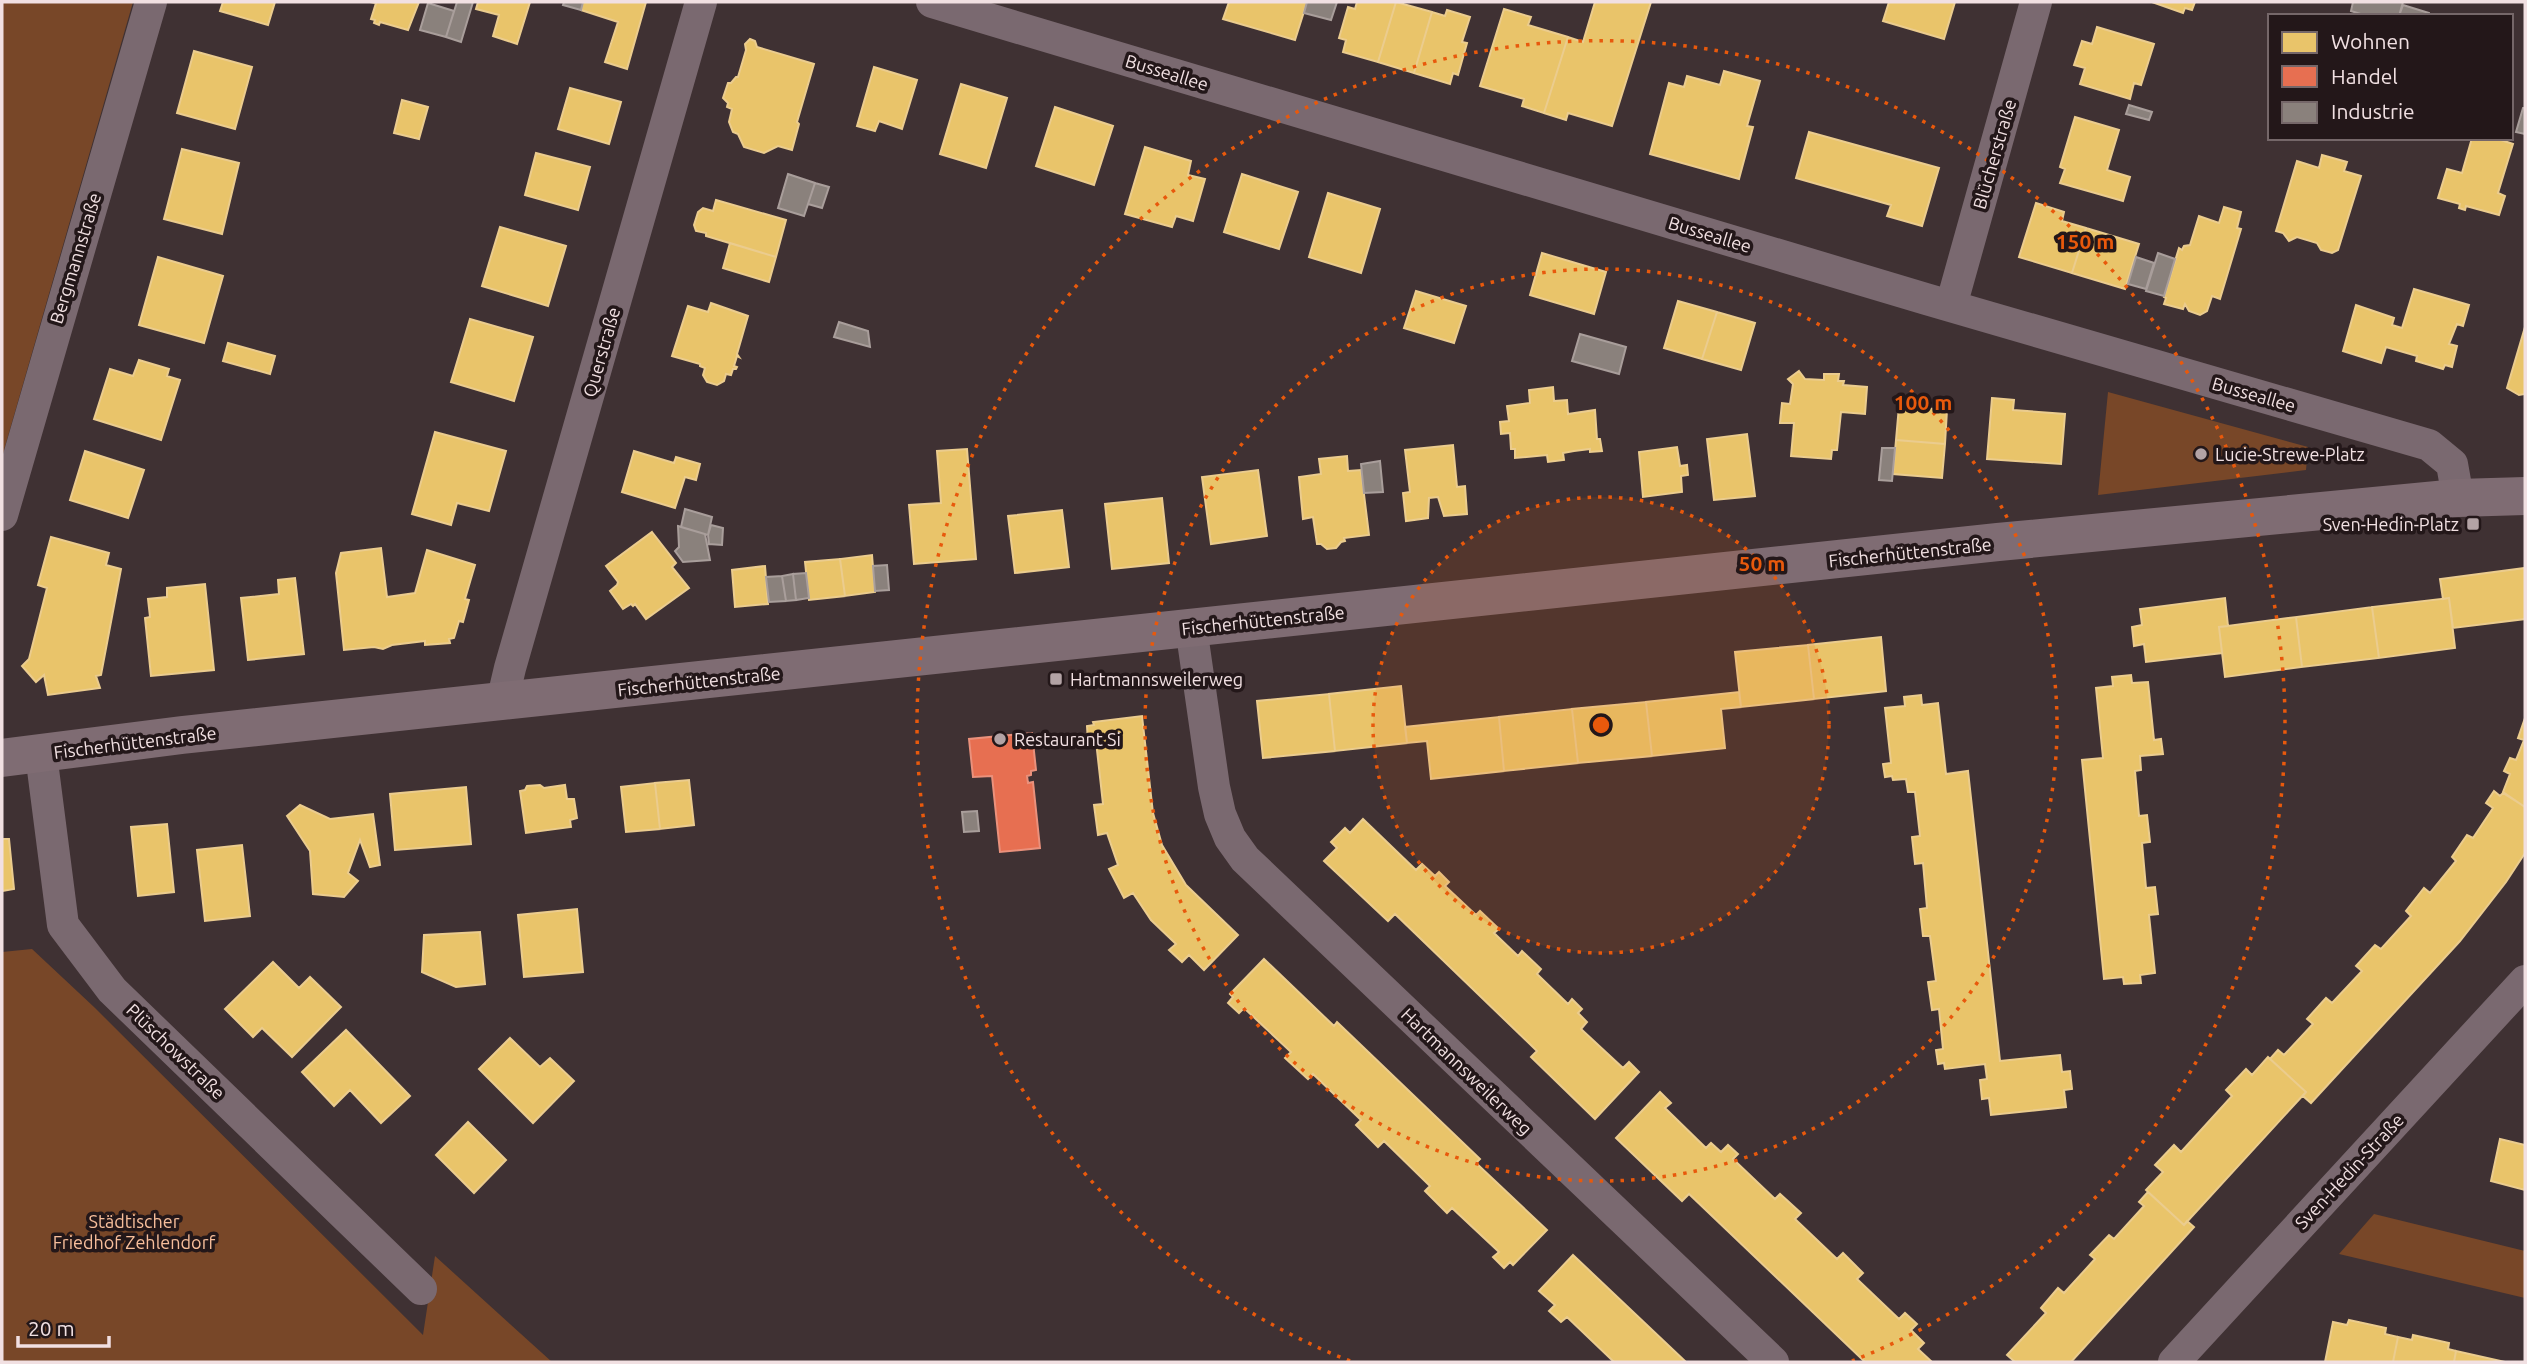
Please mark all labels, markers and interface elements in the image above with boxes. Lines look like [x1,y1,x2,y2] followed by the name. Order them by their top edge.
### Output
[2268,14,2513,140] legend
[2331,29,2410,53] text: Wohnen
[1123,50,1211,94] street label: Busseallee
[2331,64,2398,88] text: Handel
[1969,97,2019,211] street label: Blücherstraße
[2331,99,2415,123] text: Industrie
[46,190,104,326] street label: Bergmannstraße
[1666,212,1754,256] street label: Busseallee
[2056,229,2114,253] text: 150 m
[579,305,624,400] street label: Querstraße
[2210,373,2298,415] street label: Busseallee
[1894,390,1952,414] text: 100 m
[2215,444,2365,464] place label: Lucie-Strewe-Platz
[2193,446,2209,462] marker: Lucie-Strewe-Platz
[2323,514,2459,534] place label: Sven-Hedin-Platz
[2465,516,2481,532] marker: Sven-Hedin-Platz
[1828,533,1992,571] street label: Fischerhüttenstraße
[1739,551,1785,575] text: 50 m
[1181,601,1345,639] street label: Fischerhüttenstraße
[617,662,781,700] street label: Fischerhüttenstraße
[1070,669,1243,689] place label: Hartmannsweilerweg
[1048,671,1064,687] marker: Hartmannsweilerweg
[1589,713,1613,737] centre of rings
[53,722,217,762] street label: Fischerhüttenstraße
[1014,729,1121,749] place label: Restaurant Si
[992,731,1008,747] marker: Restaurant Si
[123,999,229,1103] street label: Plüschowstraße
[1398,1004,1536,1138] street label: Hartmannsweilerweg
[2291,1109,2407,1233] street label: Sven-Hedin-Straße
[53,1211,215,1252] park label: Städtischer Friedhof Zehlendorf
[18,1304,108,1348] scale bar
[28,1316,75,1340] text: 20 m

